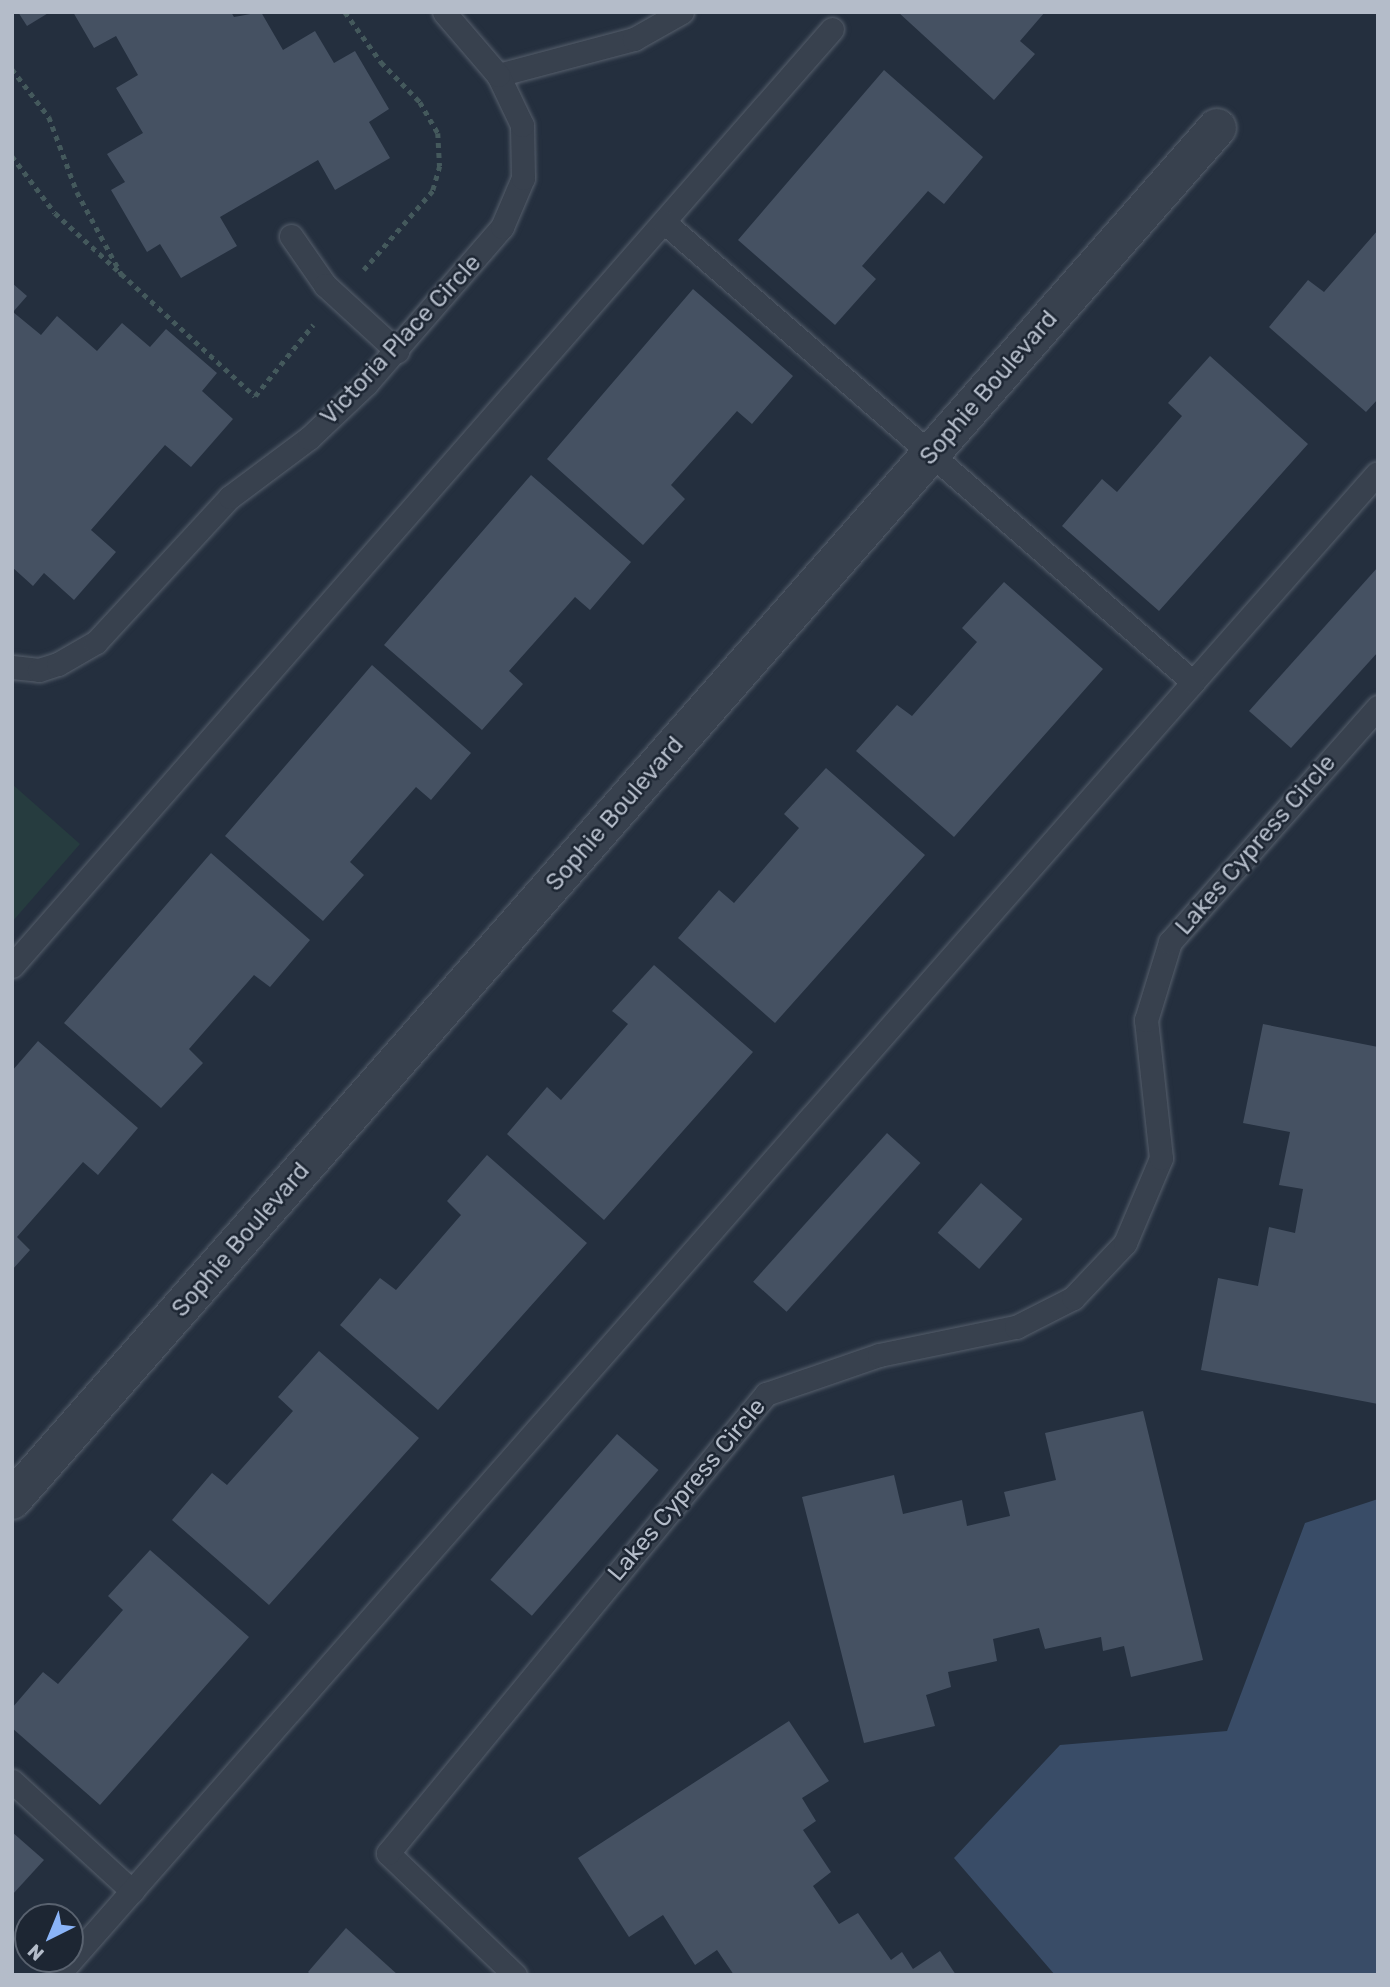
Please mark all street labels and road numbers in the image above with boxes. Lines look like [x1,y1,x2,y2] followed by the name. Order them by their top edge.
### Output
[315,249,487,431] street label: Victoria Place Circle
[914,305,1064,471] street label: Sophie Boulevard
[540,731,690,897] street label: Sophie Boulevard
[1170,749,1342,941] street label: Lakes Cypress Circle
[166,1157,316,1323] street label: Sophie Boulevard
[602,1393,772,1587] street label: Lakes Cypress Circle

